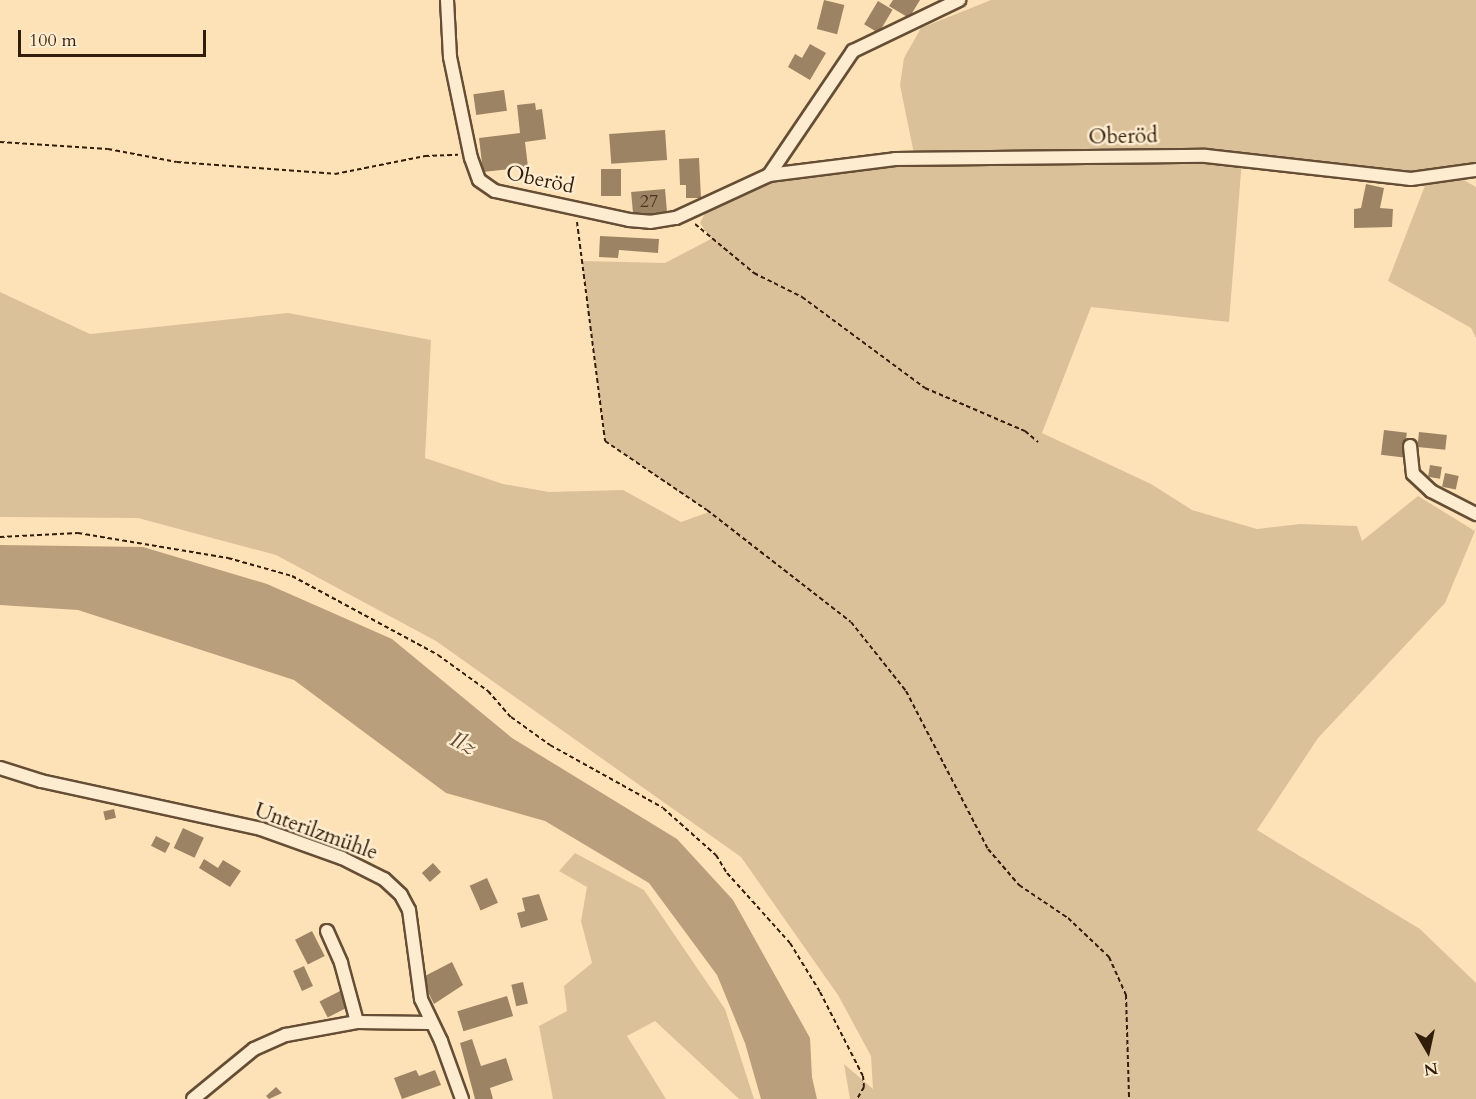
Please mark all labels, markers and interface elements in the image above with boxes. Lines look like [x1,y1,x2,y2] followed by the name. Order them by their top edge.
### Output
[21,18,208,56] scale bar
[29,28,77,53] text: 100 m
[1088,124,1158,150] street label: Oberöd
[504,160,576,200] street label: Oberöd
[640,191,658,213] house number: 27
[446,726,480,762] water label: Ilz
[251,798,381,866] street label: Unterilzmühle
[1398,1021,1458,1081] north arrow
[1422,1057,1439,1081] text: N

